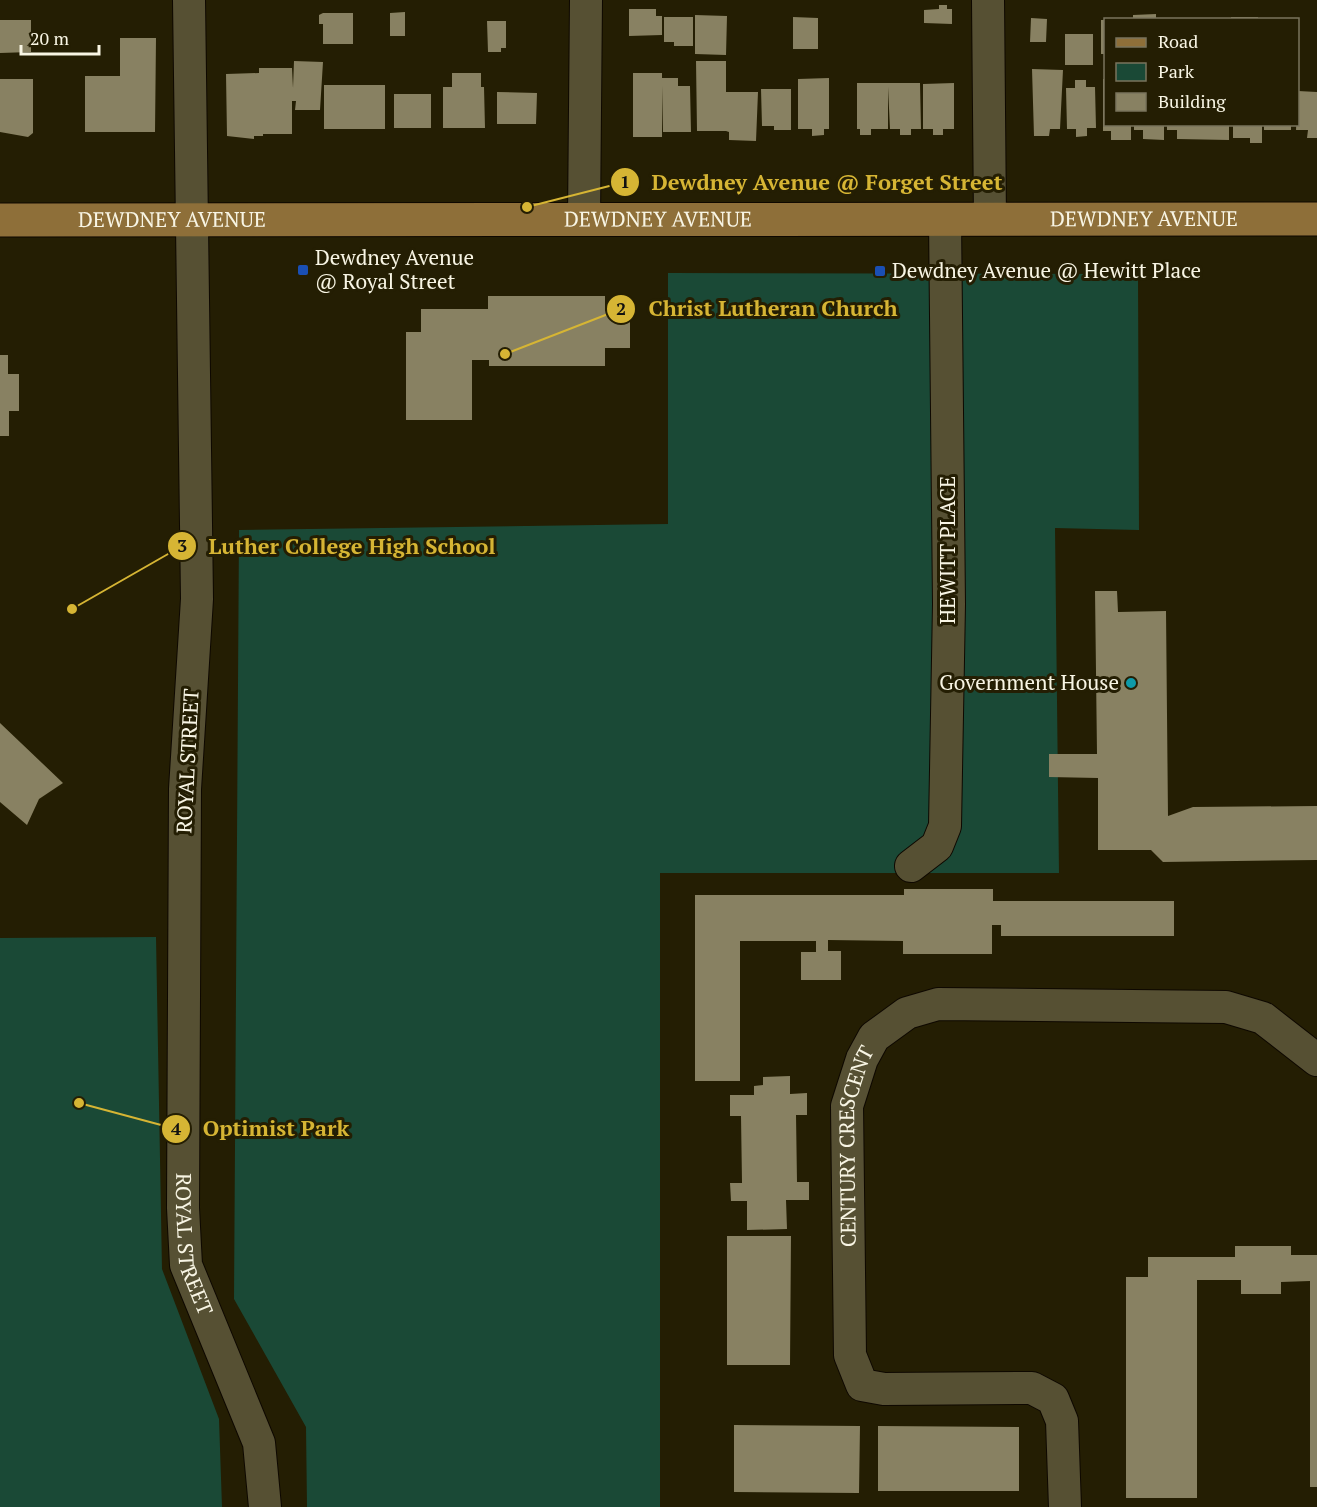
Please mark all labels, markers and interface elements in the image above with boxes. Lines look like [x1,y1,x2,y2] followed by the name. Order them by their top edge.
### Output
[21,18,99,56] scale bar
[1104,18,1299,126] legend
[30,26,70,50] text: 20 m
[1158,29,1198,53] text: Road
[1158,59,1195,83] text: Park
[1158,89,1226,113] text: Building
[610,162,1015,202] callout: Dewdney Avenue @ Forget Street
[652,167,1003,196] text: Dewdney Avenue @ Forget Street
[620,169,630,193] text: 1
[564,204,752,233] street label: DEWDNEY AVENUE
[1050,204,1238,232] street label: DEWDNEY AVENUE
[78,205,266,233] street label: DEWDNEY AVENUE
[315,243,474,295] place label: Dewdney Avenue @ Royal Street
[892,256,1201,284] place label: Dewdney Avenue @ Hewitt Place
[296,263,310,277] marker: Dewdney Avenue @ Royal Street
[873,264,887,278] marker: Dewdney Avenue @ Hewitt Place
[606,289,910,329] callout: Christ Lutheran Church
[648,293,898,322] text: Christ Lutheran Church
[616,296,626,320] text: 2
[933,476,961,624] street label: HEWITT PLACE
[167,526,508,566] callout: Luther College High School
[208,531,496,560] text: Luther College High School
[177,533,187,557] text: 3
[939,668,1119,696] place label: Government House
[1124,676,1138,690] marker: Government House
[169,688,205,834] street label: ROYAL STREET
[832,1040,880,1247] street label: CENTURY CRESCENT
[161,1109,362,1149] callout: Optimist Park
[203,1113,350,1142] text: Optimist Park
[171,1116,182,1140] text: 4
[170,1173,220,1319] street label: ROYAL STREET

